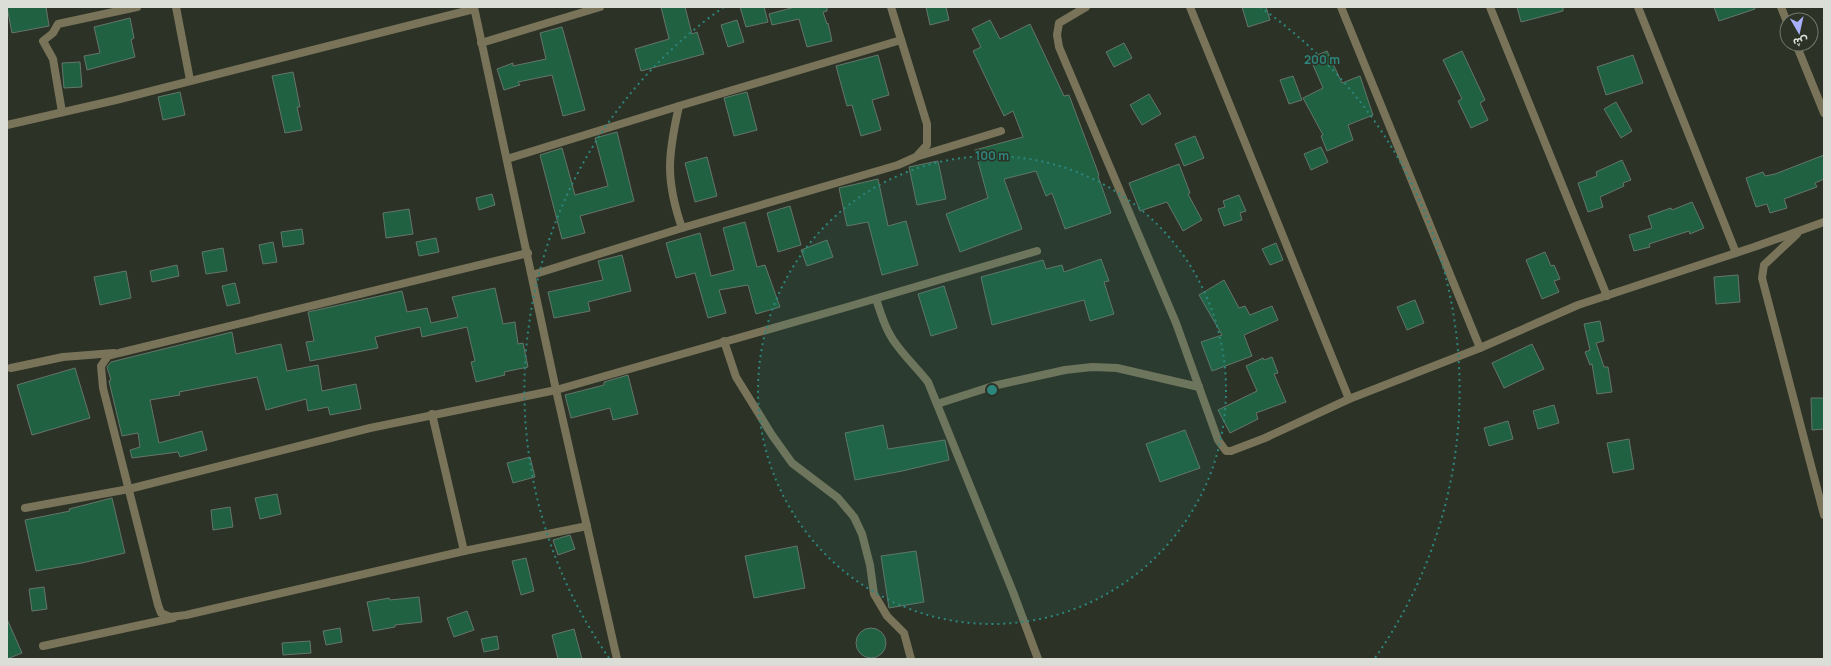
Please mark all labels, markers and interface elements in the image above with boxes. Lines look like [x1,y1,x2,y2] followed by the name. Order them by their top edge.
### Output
[1779,12,1819,52] north arrow
[1792,34,1809,51] text: ش
[1304,51,1340,68] text: 200 m
[975,147,1009,164] text: 100 m
[985,383,999,397] centre of rings

